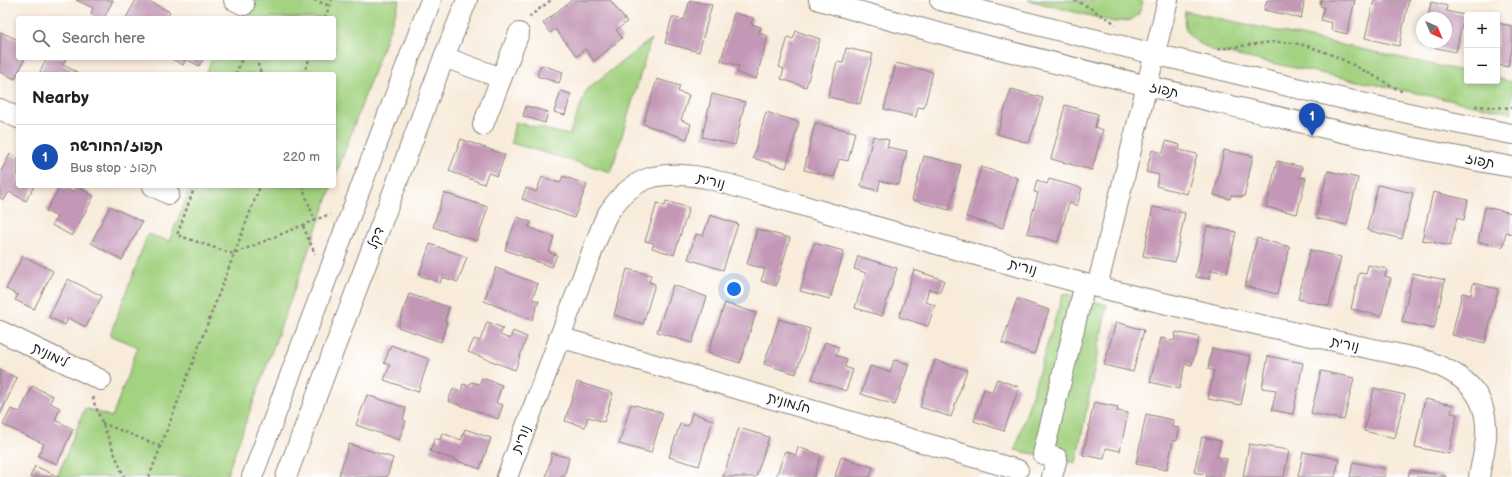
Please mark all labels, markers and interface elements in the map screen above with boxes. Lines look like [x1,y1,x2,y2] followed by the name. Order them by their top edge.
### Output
[1416,12,1452,48] north arrow
[1464,12,1500,84] map controls
[1464,12,1500,48] button: +
[16,16,336,60] search box
[30,27,52,49] icon: search
[62,29,145,48] text: Search here
[1464,48,1500,84] button: −
[1148,78,1180,102] street label: תפוז
[32,88,89,108] text: Nearby
[1299,103,1325,136] pin: 1
[70,137,163,156] text: תפוז/החורשה
[42,149,48,165] text: 1
[283,149,320,165] text: 220 m
[1464,150,1496,172] street label: תפוז
[70,160,157,176] text: Bus stop · תפוז
[694,169,727,193] street label: נורית
[364,225,388,251] street label: דקל
[1006,255,1039,279] street label: נורית
[724,279,744,299] your location
[1328,332,1361,355] street label: נורית
[29,339,71,371] street label: לימונית
[765,389,813,417] street label: חלמונית
[508,423,534,456] street label: נורית

